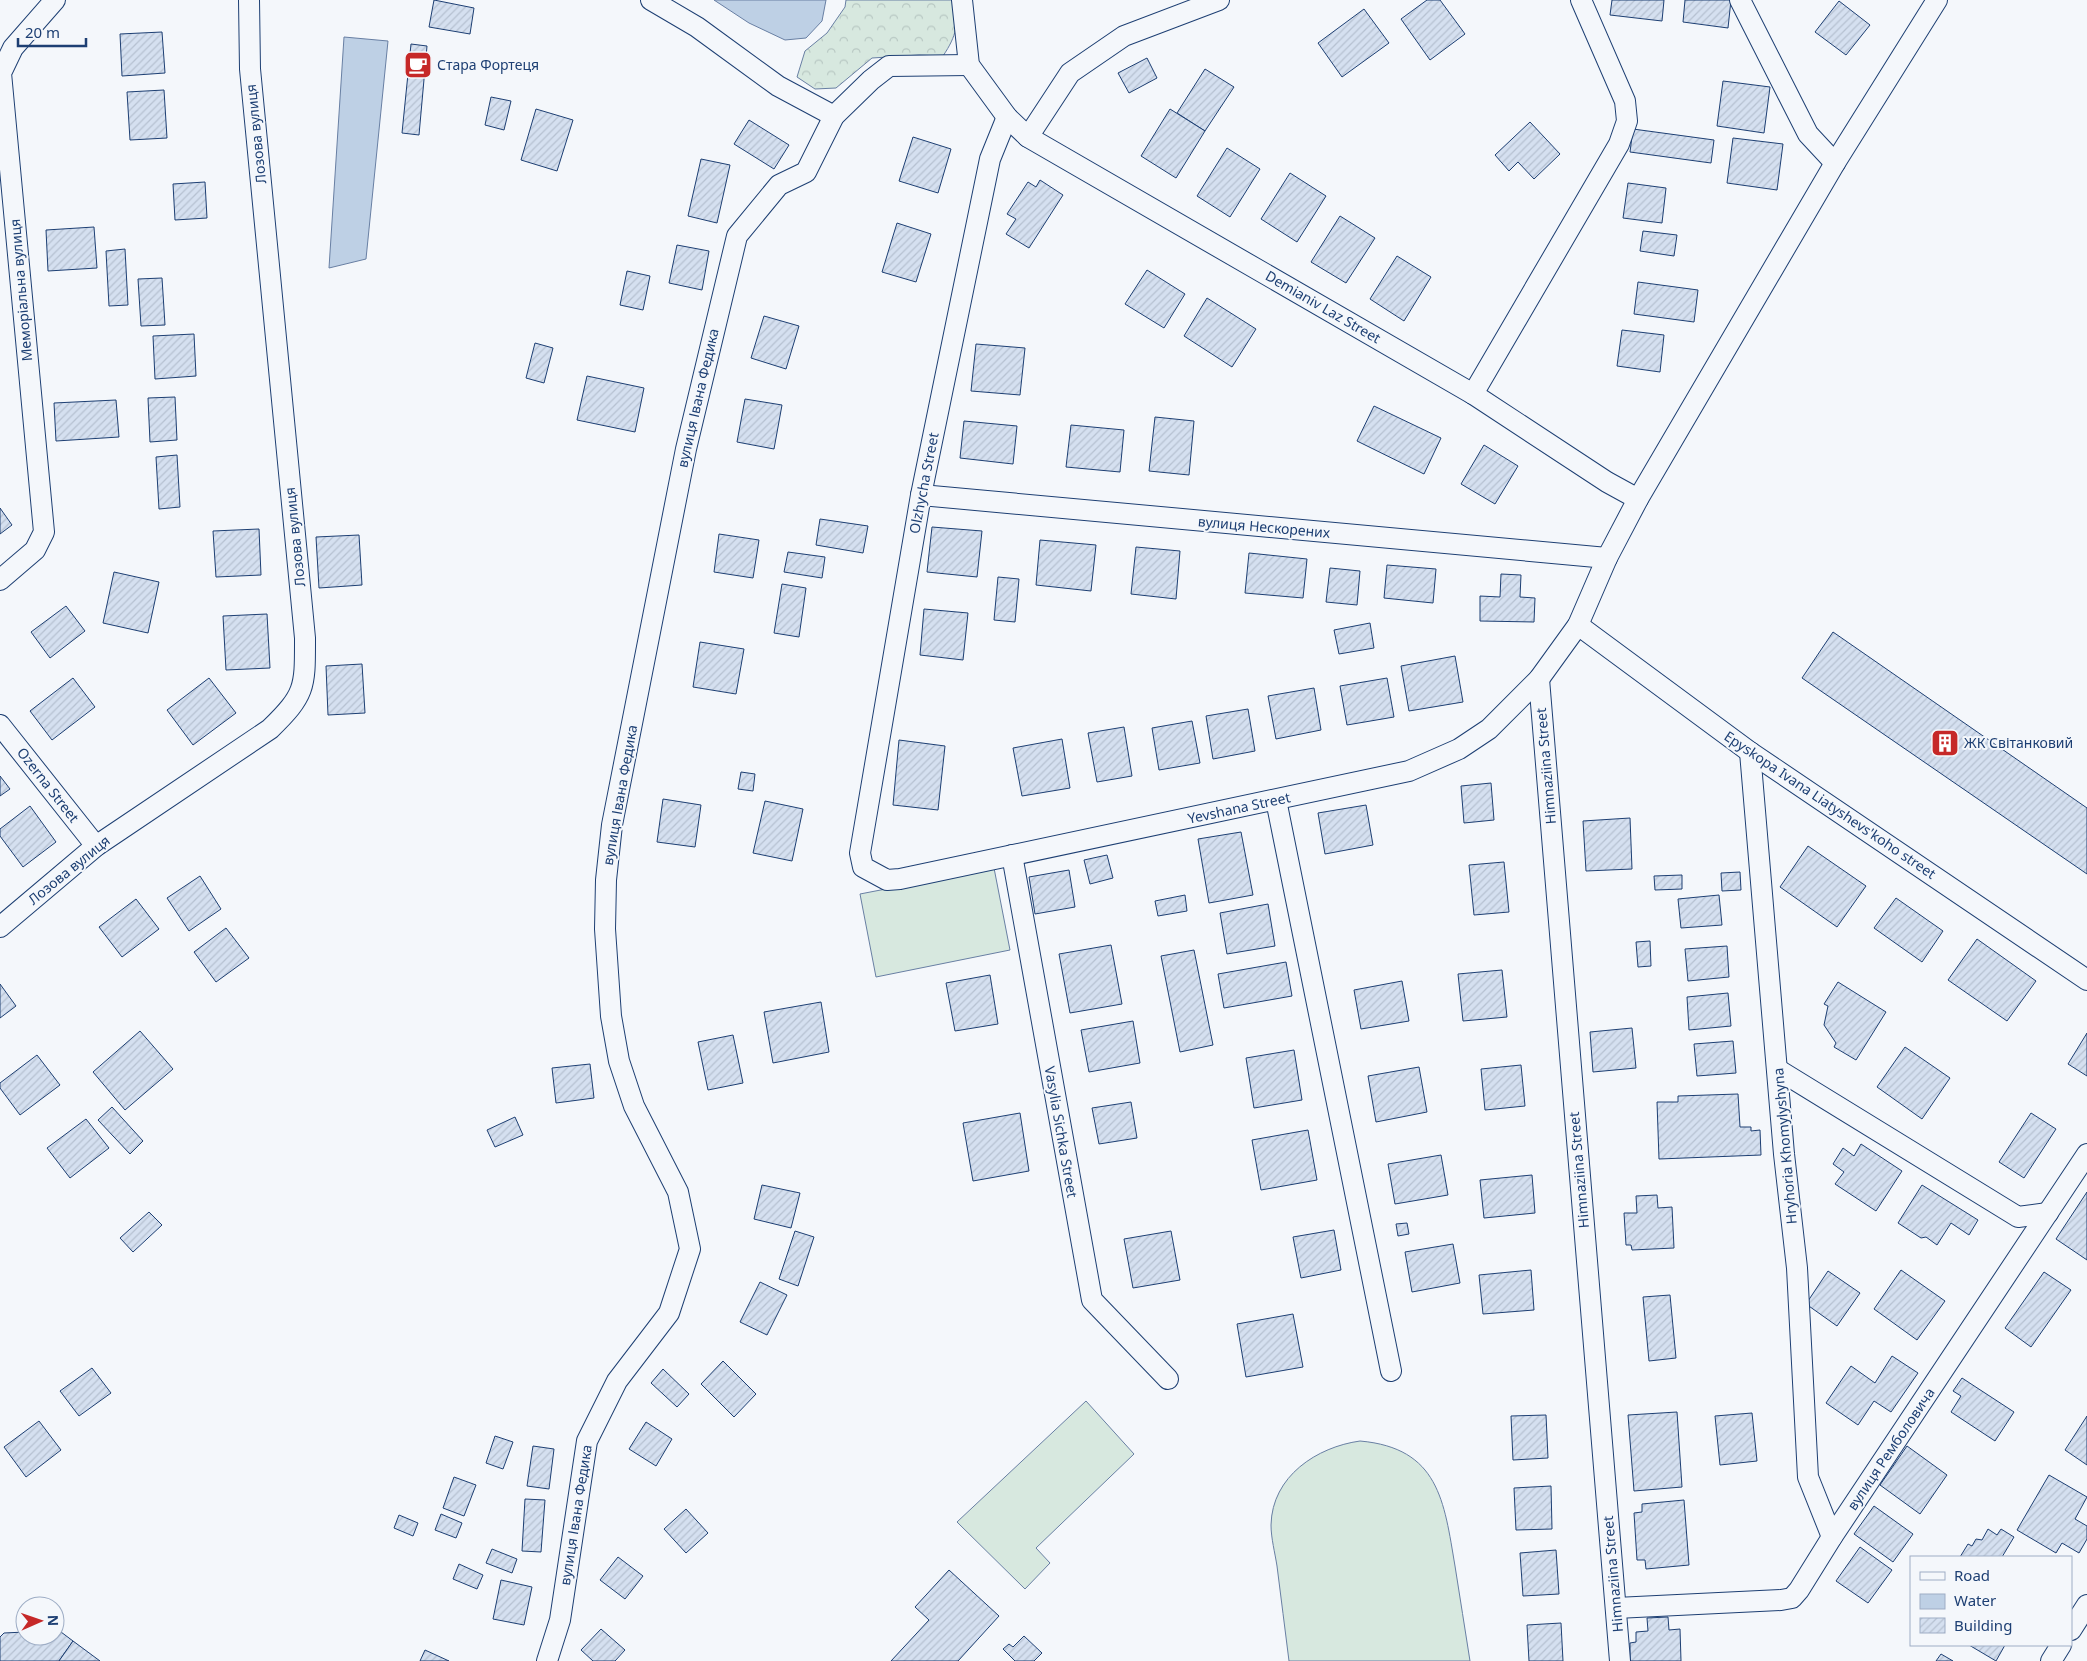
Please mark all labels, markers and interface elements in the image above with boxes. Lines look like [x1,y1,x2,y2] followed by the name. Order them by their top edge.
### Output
[18,15,85,47] scale bar
[25,22,60,42] text: 20 m
[403,50,433,80] cafe icon: Стара Фортеця
[437,55,539,74] place label: Стара Фортеця
[241,83,270,185] street label: Лозова вулиця
[5,218,36,362] street label: Меморіальна вулиця
[1262,266,1384,347] street label: Demianiv Laz Street
[672,326,723,469] street label: вулиця Івана Федика
[904,431,943,535] street label: Olzhycha Street
[280,486,309,588] street label: Лозова вулиця
[1197,511,1332,542] street label: вулиця Нескорених
[1531,707,1560,825] street label: Himnaziina Street
[598,723,641,867] street label: вулиця Івана Федика
[1721,726,1940,883] street label: Epyskopa Ivana Liatyshevs'koho street
[1930,728,1960,758] building icon: ЖК Світанковий
[1964,733,2073,752] place label: ЖК Світанковий
[13,743,84,826] street label: Ozerna Street
[1186,787,1292,828] street label: Yevshana Street
[24,831,114,909] street label: Лозова вулиця
[1041,1065,1082,1199] street label: Vasylia Sichka Street
[1768,1067,1801,1225] street label: Hryhoria Khomylyshyna
[1564,1111,1593,1229] street label: Himnaziina Street
[1842,1384,1939,1514] street label: вулиця Ремболовича
[555,1443,596,1587] street label: вулиця Івана Федика
[1598,1515,1627,1633] street label: Himnaziina Street
[1910,1556,2072,1646] legend
[1954,1565,1990,1585] text: Road
[1954,1590,1996,1610] text: Water
[15,1596,65,1646] north arrow
[44,1615,63,1627] text: N
[1954,1615,2012,1635] text: Building

